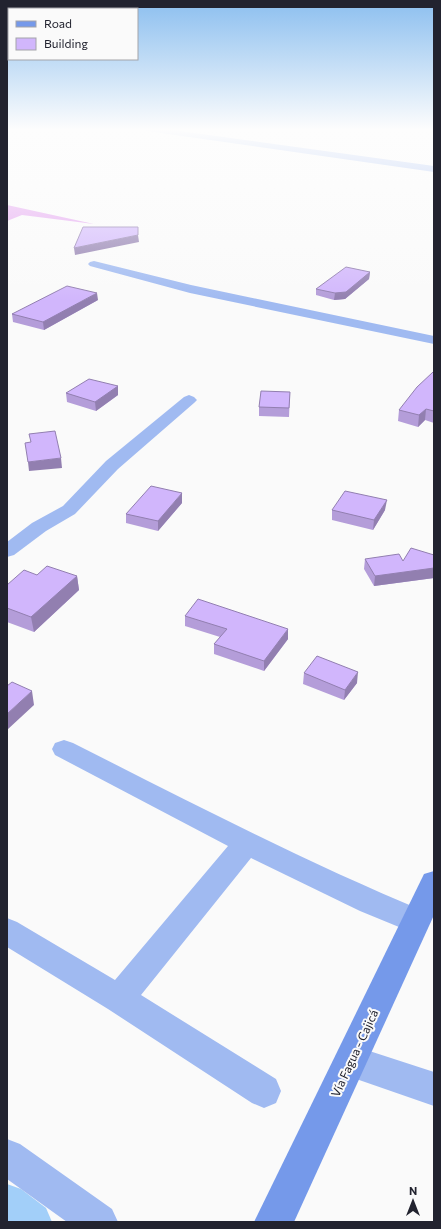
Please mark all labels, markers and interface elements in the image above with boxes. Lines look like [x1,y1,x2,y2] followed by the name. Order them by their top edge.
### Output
[8,8,138,60] legend
[44,16,72,30] text: Road
[44,36,88,50] text: Building
[328,1007,380,1099] street label: Vía Fagua - Cajicá
[393,1181,433,1221] north arrow
[409,1184,417,1197] text: N

